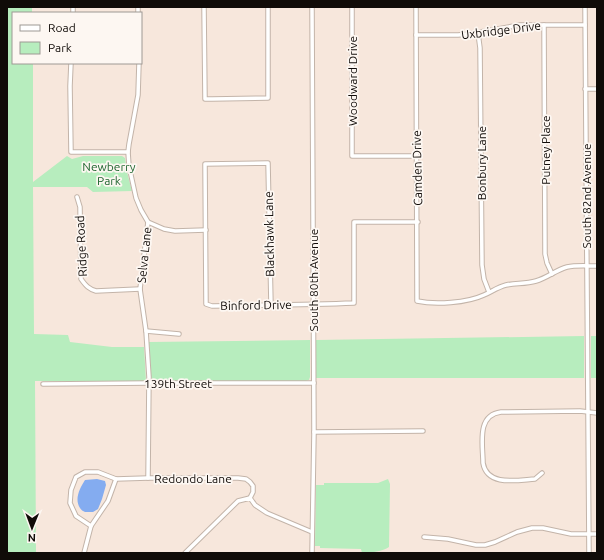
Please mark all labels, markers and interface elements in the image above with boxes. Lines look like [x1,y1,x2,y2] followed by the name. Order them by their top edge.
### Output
[12,12,142,64] legend
[460,19,542,41] street label: Uxbridge Drive
[48,21,76,34] text: Road
[346,36,359,126] street label: Woodward Drive
[48,41,72,54] text: Park
[539,115,552,185] street label: Putney Place
[475,126,488,200] street label: Bonbury Lane
[410,130,424,206] street label: Camden Drive
[580,143,593,249] street label: South 82nd Avenue
[82,160,136,187] park label: Newberry Park
[262,191,276,277] street label: Blackhawk Lane
[73,215,89,277] street label: Ridge Road
[135,226,153,284] street label: Selva Lane
[307,229,320,331] street label: South 80th Avenue
[220,298,292,312] street label: Binford Drive
[144,377,212,390] street label: 139th Street
[154,472,232,485] street label: Redondo Lane
[12,508,52,548] north arrow
[28,532,36,544] text: N

